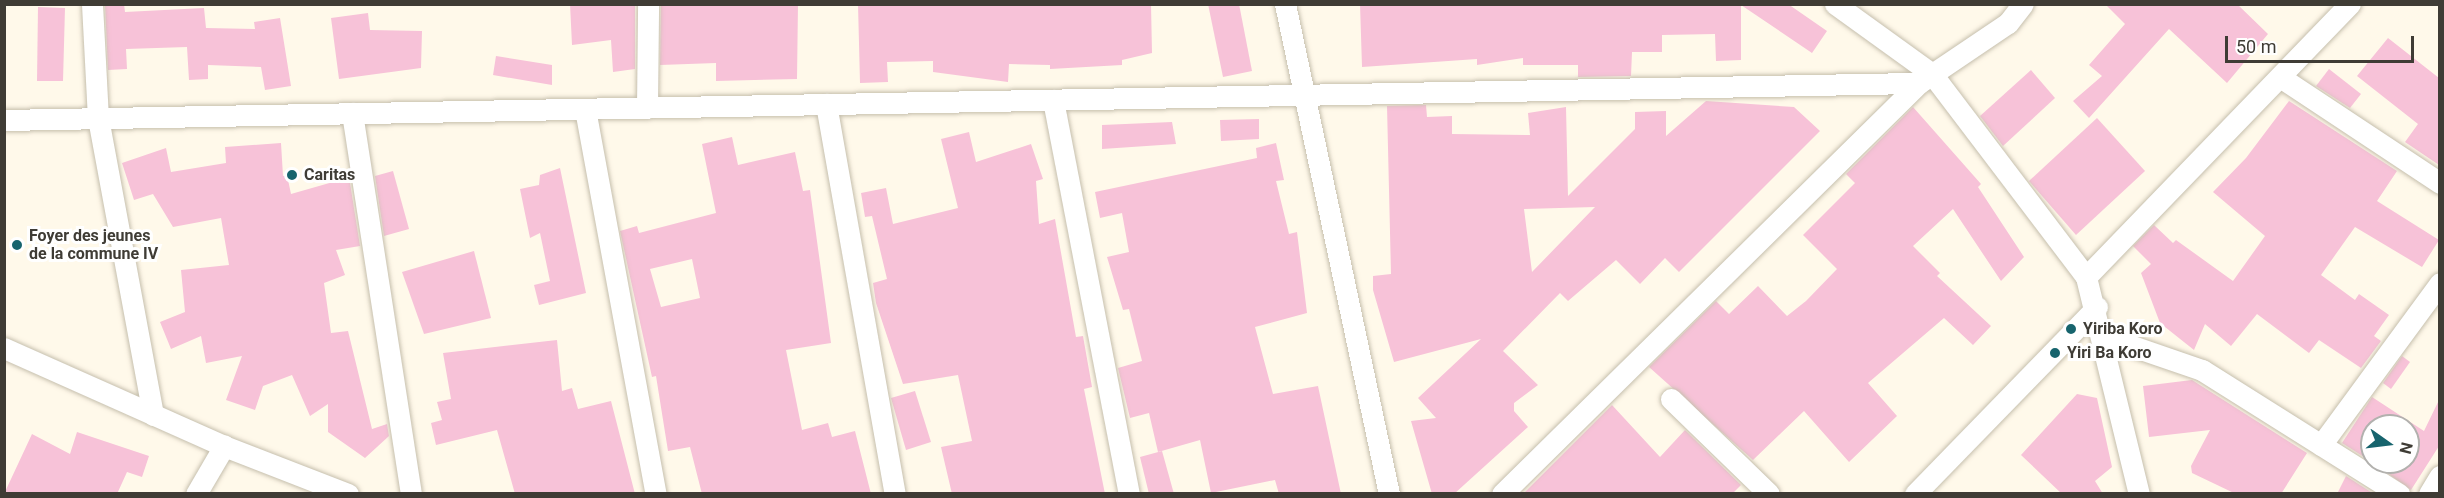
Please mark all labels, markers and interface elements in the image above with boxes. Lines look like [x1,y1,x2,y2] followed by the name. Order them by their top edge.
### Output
[2228,24,2417,62] scale bar
[2236,36,2276,57] text: 50 m
[304,165,355,185] place label: Caritas
[285,168,299,182] marker: Caritas
[29,226,158,264] place label: Foyer des jeunes de la commune IV
[10,238,24,252] marker: Foyer des jeunes de la commune IV
[2083,319,2162,339] place label: Yiriba Koro
[2064,322,2078,336] marker: Yiriba Koro
[2067,343,2152,363] place label: Yiri Ba Koro
[2048,346,2062,360] marker: Yiri Ba Koro
[2360,414,2420,474] north arrow
[2395,440,2417,456] text: N

